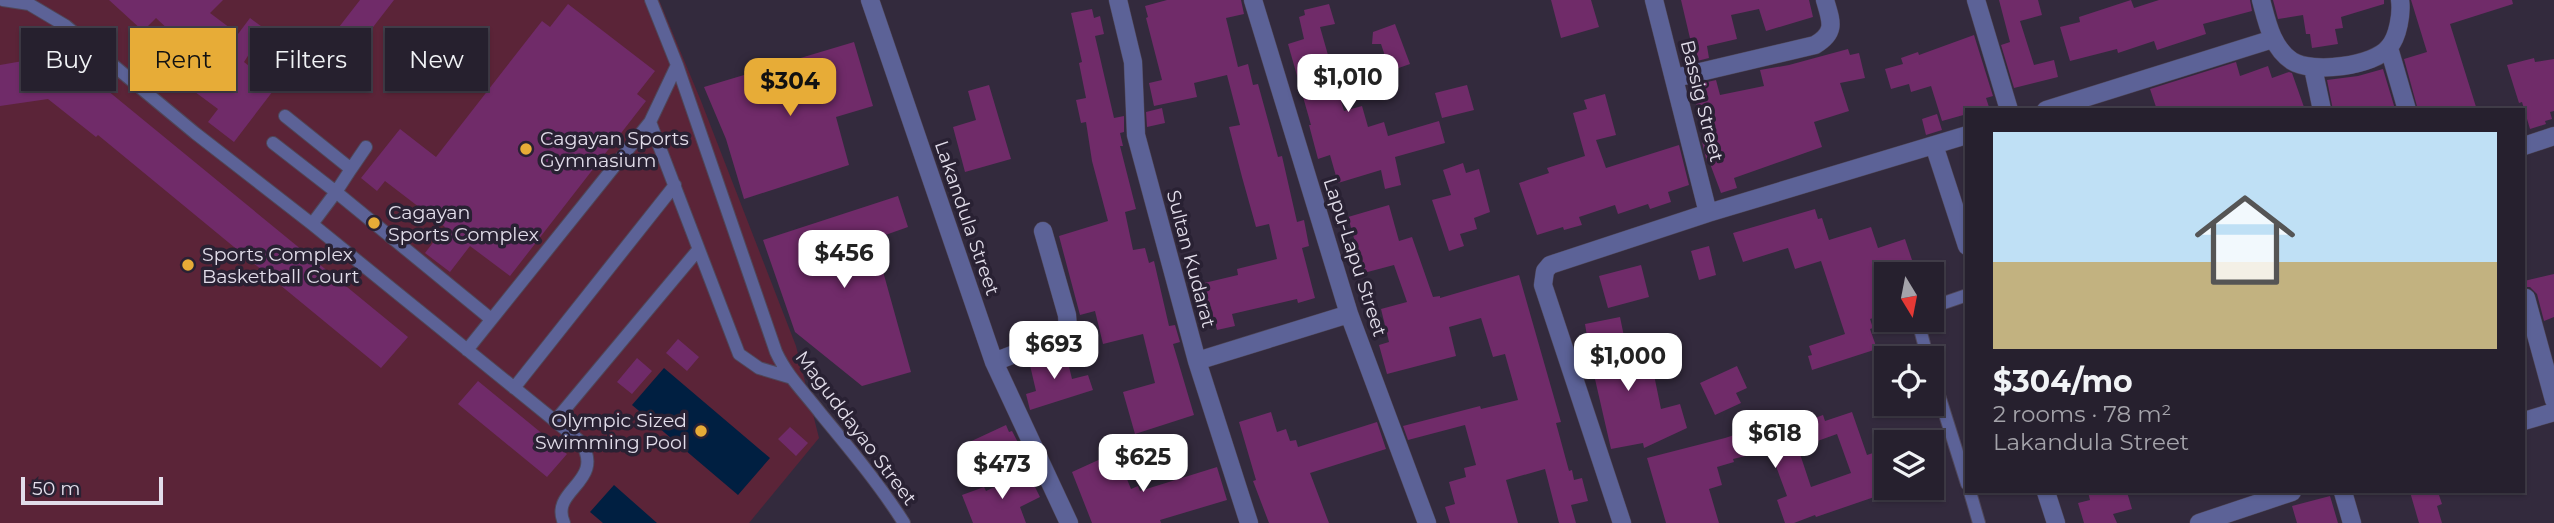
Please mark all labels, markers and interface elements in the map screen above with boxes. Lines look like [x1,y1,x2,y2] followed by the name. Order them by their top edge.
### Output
[21,28,116,91] chip: Buy
[130,28,236,91] chip: Rent
[250,28,371,91] chip: Filters
[385,28,488,91] chip: New
[1676,38,1728,165] street label: Bassig Street
[1291,54,1405,114] pin: $1,010
[749,58,831,118] pin: $304
[1313,63,1383,91] text: $1,010
[760,67,820,95] text: $304
[540,127,689,172] place label: Cagayan Sports Gymnasium
[930,138,1004,299] street label: Lakandula Street
[518,141,534,157] marker: Cagayan Sports Gymnasium
[1318,175,1392,340] street label: Lapu-Lapu Street
[2182,177,2308,303] icon: home
[1162,188,1220,331] street label: Sultan Kudarat
[388,201,539,246] place label: Cagayan Sports Complex
[366,215,382,231] marker: Cagayan Sports Complex
[803,230,885,290] pin: $456
[814,239,874,267] text: $456
[202,243,360,288] place label: Sports Complex Basketball Court
[180,257,196,273] marker: Sports Complex Basketball Court
[1874,262,1944,332] north arrow
[1874,262,1944,500] map controls
[1013,322,1095,381] pin: $693
[1025,330,1083,358] text: $693
[1571,334,1685,393] pin: $1,000
[1590,342,1666,370] text: $1,000
[790,346,922,510] street label: Maguddayao Street
[1874,346,1944,416] button: locate
[1993,363,2133,400] text: $304/mo
[1993,400,2171,428] text: 2 rooms · 78 m²
[535,409,687,454] place label: Olympic Sized Swimming Pool
[1734,410,1816,470] pin: $618
[1748,419,1802,447] text: $618
[693,423,709,439] marker: Olympic Sized Swimming Pool
[1993,428,2189,456] text: Lakandula Street
[1874,430,1944,500] button: layers
[1102,434,1184,494] pin: $625
[961,442,1043,501] pin: $473
[1115,443,1171,471] text: $625
[973,450,1031,478] text: $473
[21,474,163,506] scale bar
[32,477,80,500] text: 50 m

